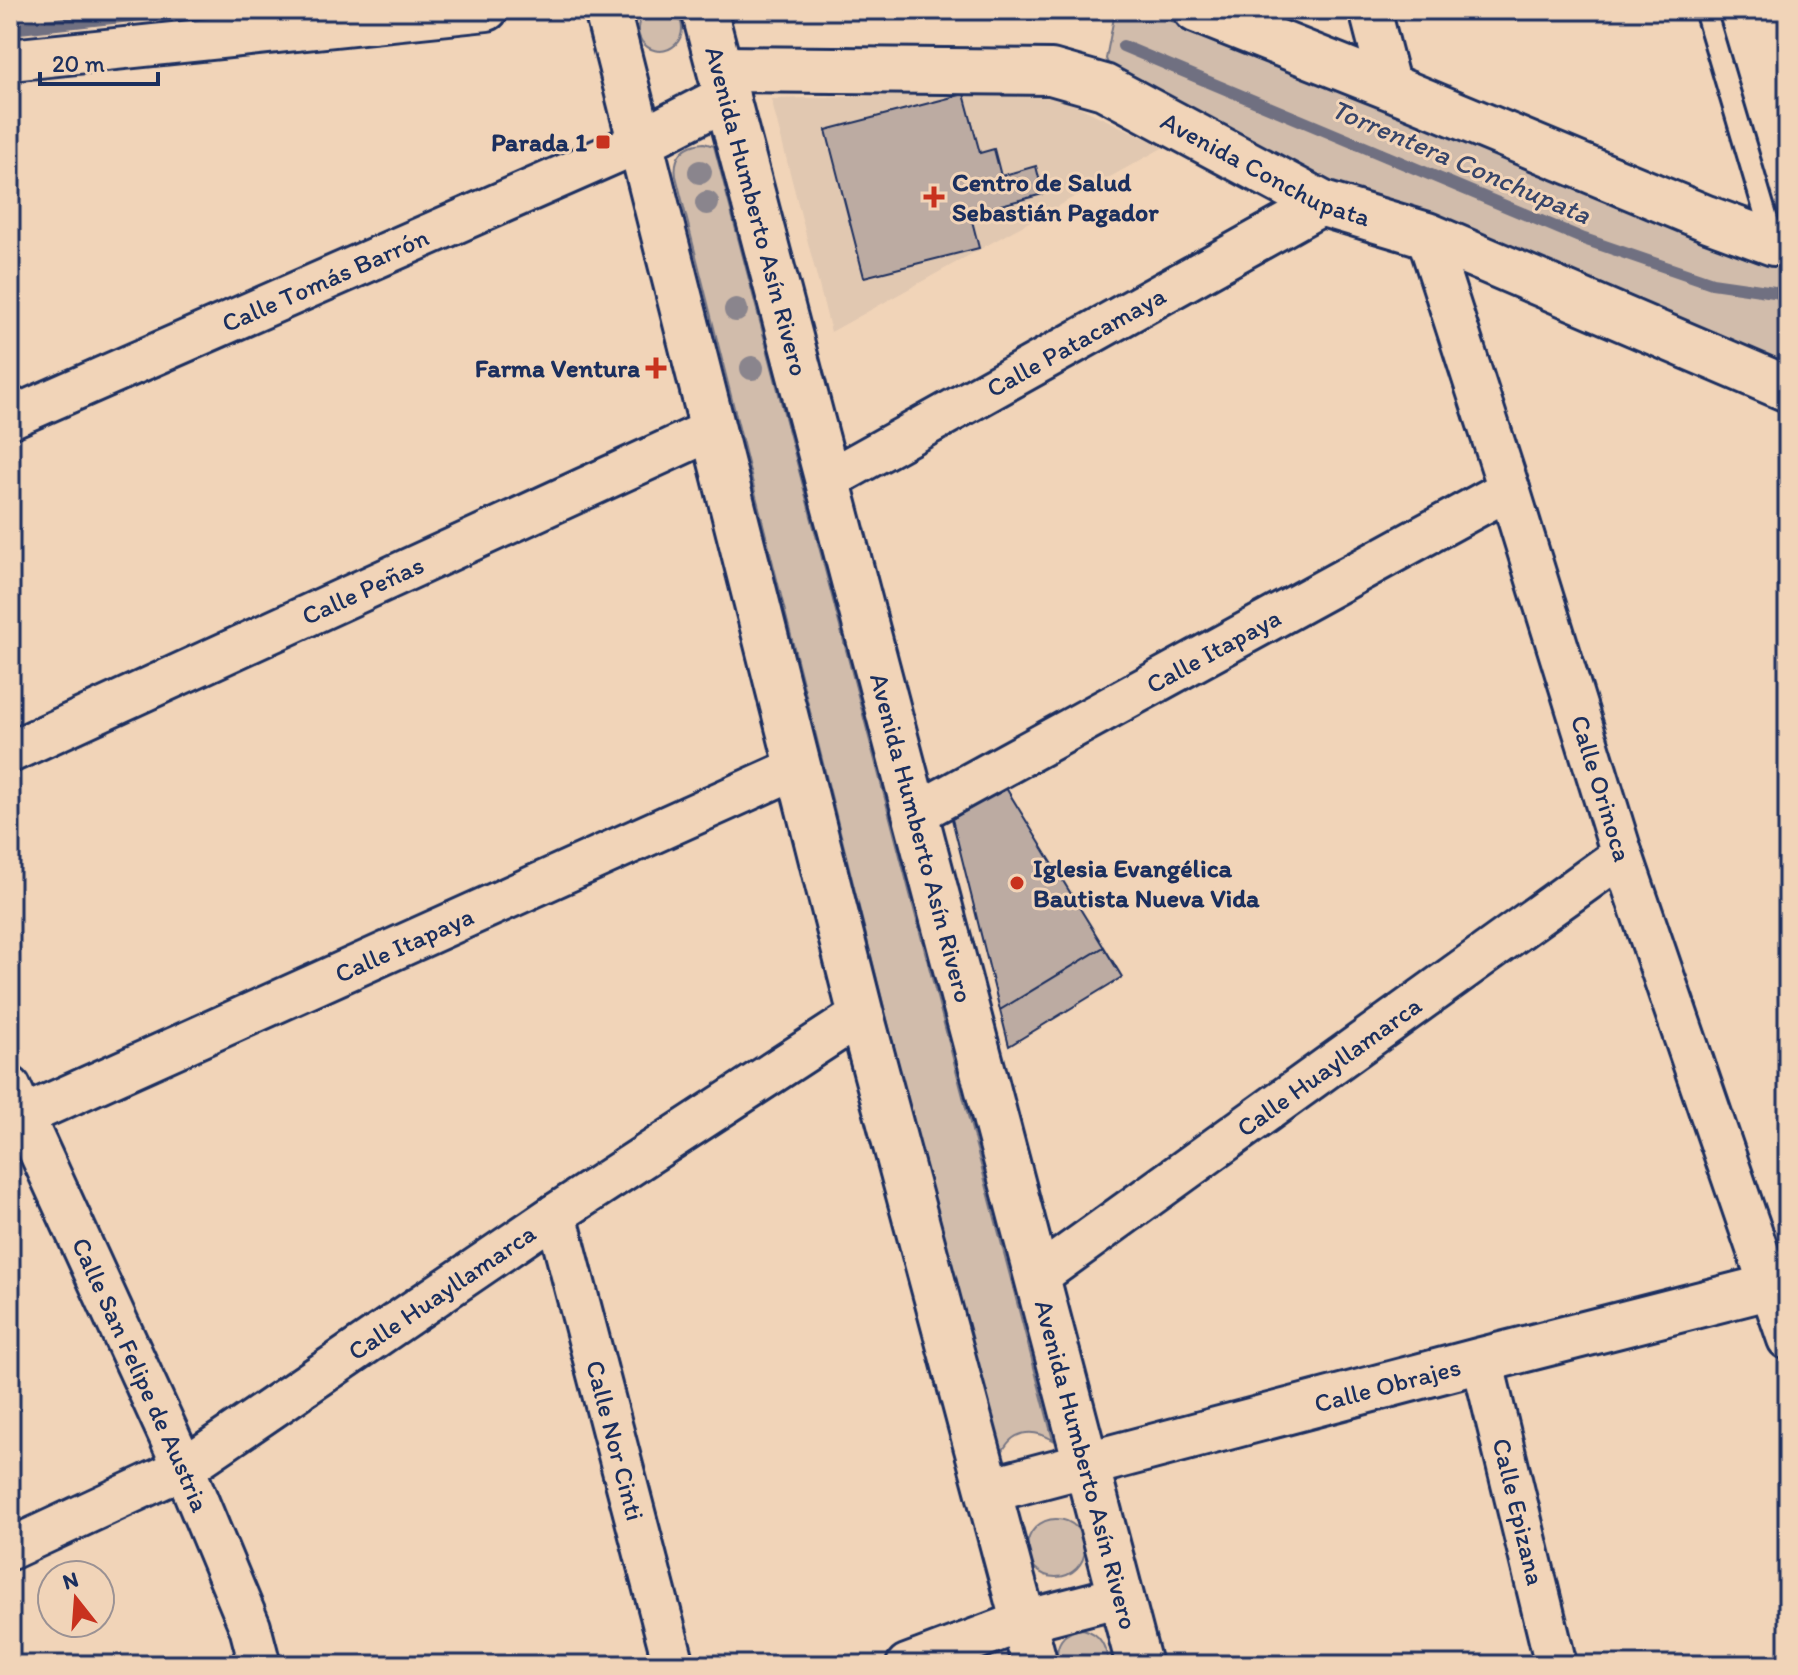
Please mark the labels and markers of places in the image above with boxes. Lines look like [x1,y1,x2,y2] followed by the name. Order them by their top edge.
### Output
[491,126,587,158] place label: Parada 1
[594,133,612,151] marker: Parada 1
[952,166,1159,228] place label: Centro de Salud Sebastián Pagador
[923,186,945,208] marker: Centro de Salud Sebastián Pagador
[475,352,640,384] place label: Farma Ventura
[647,359,665,377] marker: Farma Ventura
[1033,852,1260,914] place label: Iglesia Evangélica Bautista Nueva Vida
[1008,874,1026,892] marker: Iglesia Evangélica Bautista Nueva Vida

